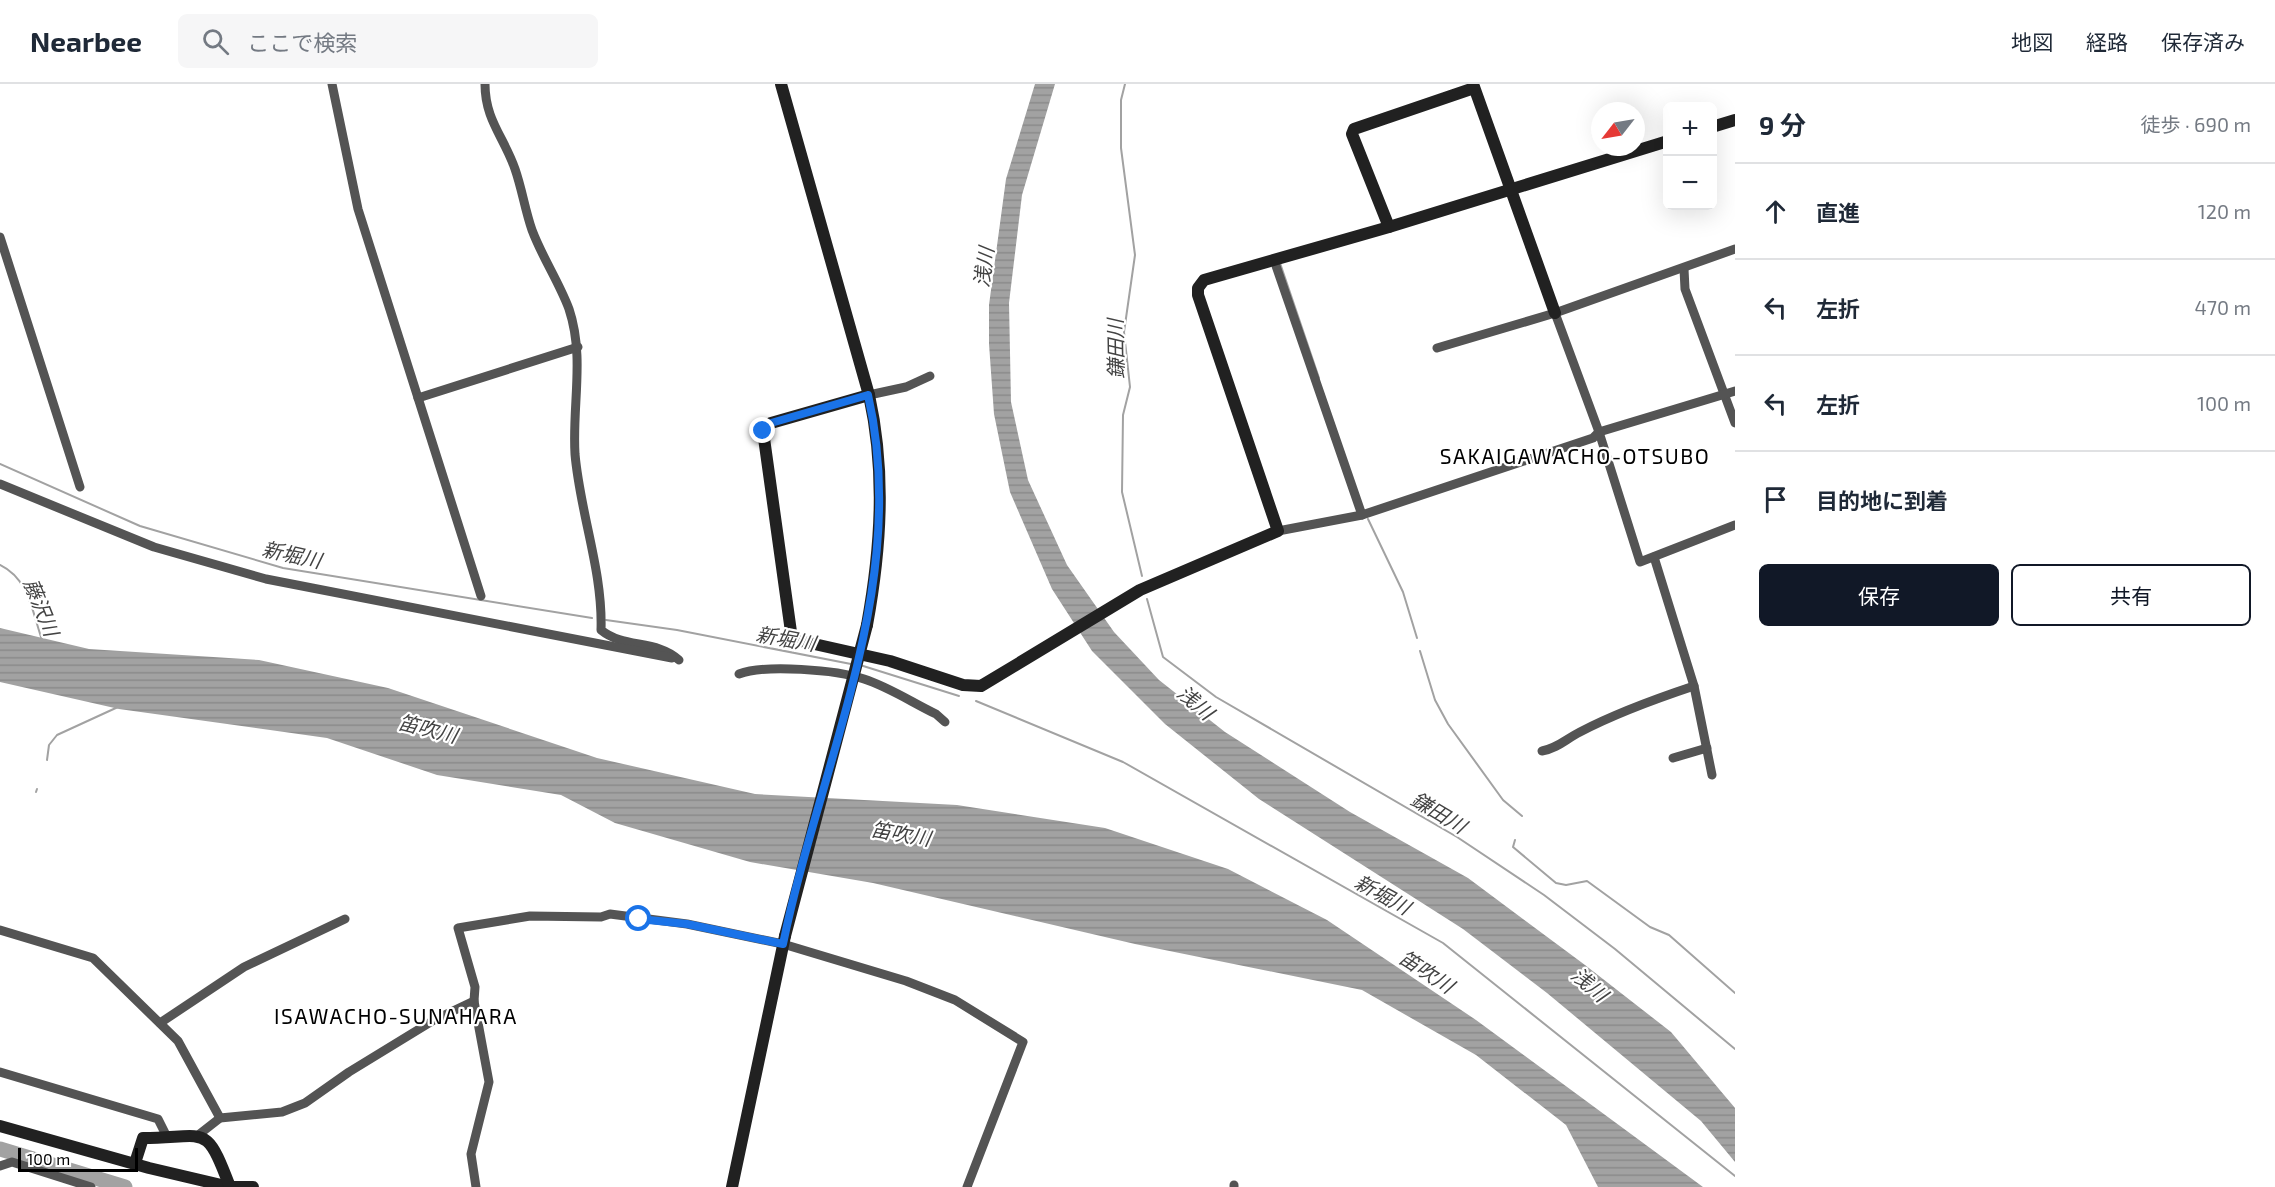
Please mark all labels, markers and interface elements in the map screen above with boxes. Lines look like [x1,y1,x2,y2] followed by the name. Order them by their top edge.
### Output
[178,14,598,68] search box
[30,24,142,58] text: Nearbee
[199,25,232,58] icon: search
[247,29,357,55] text: ここで検索
[2011,29,2053,54] text: 地図
[2086,29,2128,54] text: 経路
[2161,29,2245,54] text: 保存済み
[1591,102,1645,156] north arrow
[1663,102,1717,210] map controls
[1663,102,1717,156] button: +
[1759,109,1806,140] text: 9 分
[2140,112,2251,136] text: 徒歩 · 690 m
[1663,156,1717,210] button: −
[1759,195,1792,228] icon: ahead
[1816,199,1860,225] text: 直進
[2198,199,2251,223] text: 120 m
[968,244,998,288] water label: 浅川
[1759,291,1792,324] icon: left
[1816,295,1860,321] text: 左折
[2194,295,2251,319] text: 470 m
[1102,317,1128,379] water label: 鎌田川
[1759,387,1792,420] icon: left
[1816,391,1860,417] text: 左折
[2197,391,2251,415] text: 100 m
[749,417,775,443] route end
[1440,443,1710,468] district label: SAKAIGAWACHO-OTSUBO
[1759,483,1792,516] icon: arrive
[1816,487,1948,513] text: 目的地に到着
[260,536,326,572] water label: 新堀川
[1759,564,1999,626] button: 保存
[2011,564,2251,626] button: 共有
[20,575,65,641] water label: 藤沢川
[754,621,820,655] water label: 新堀川
[1173,680,1220,725] water label: 浅川
[396,709,462,747] water label: 笛吹川
[1407,786,1473,839] water label: 鎌田川
[869,816,935,850] water label: 笛吹川
[1351,869,1417,920] water label: 新堀川
[625,905,651,931] route start
[1395,945,1460,998] water label: 笛吹川
[1567,962,1614,1007] water label: 浅川
[274,1003,518,1028] district label: ISAWACHO-SUNAHARA
[18,1145,138,1172] scale bar
[27,1149,70,1168] text: 100 m

